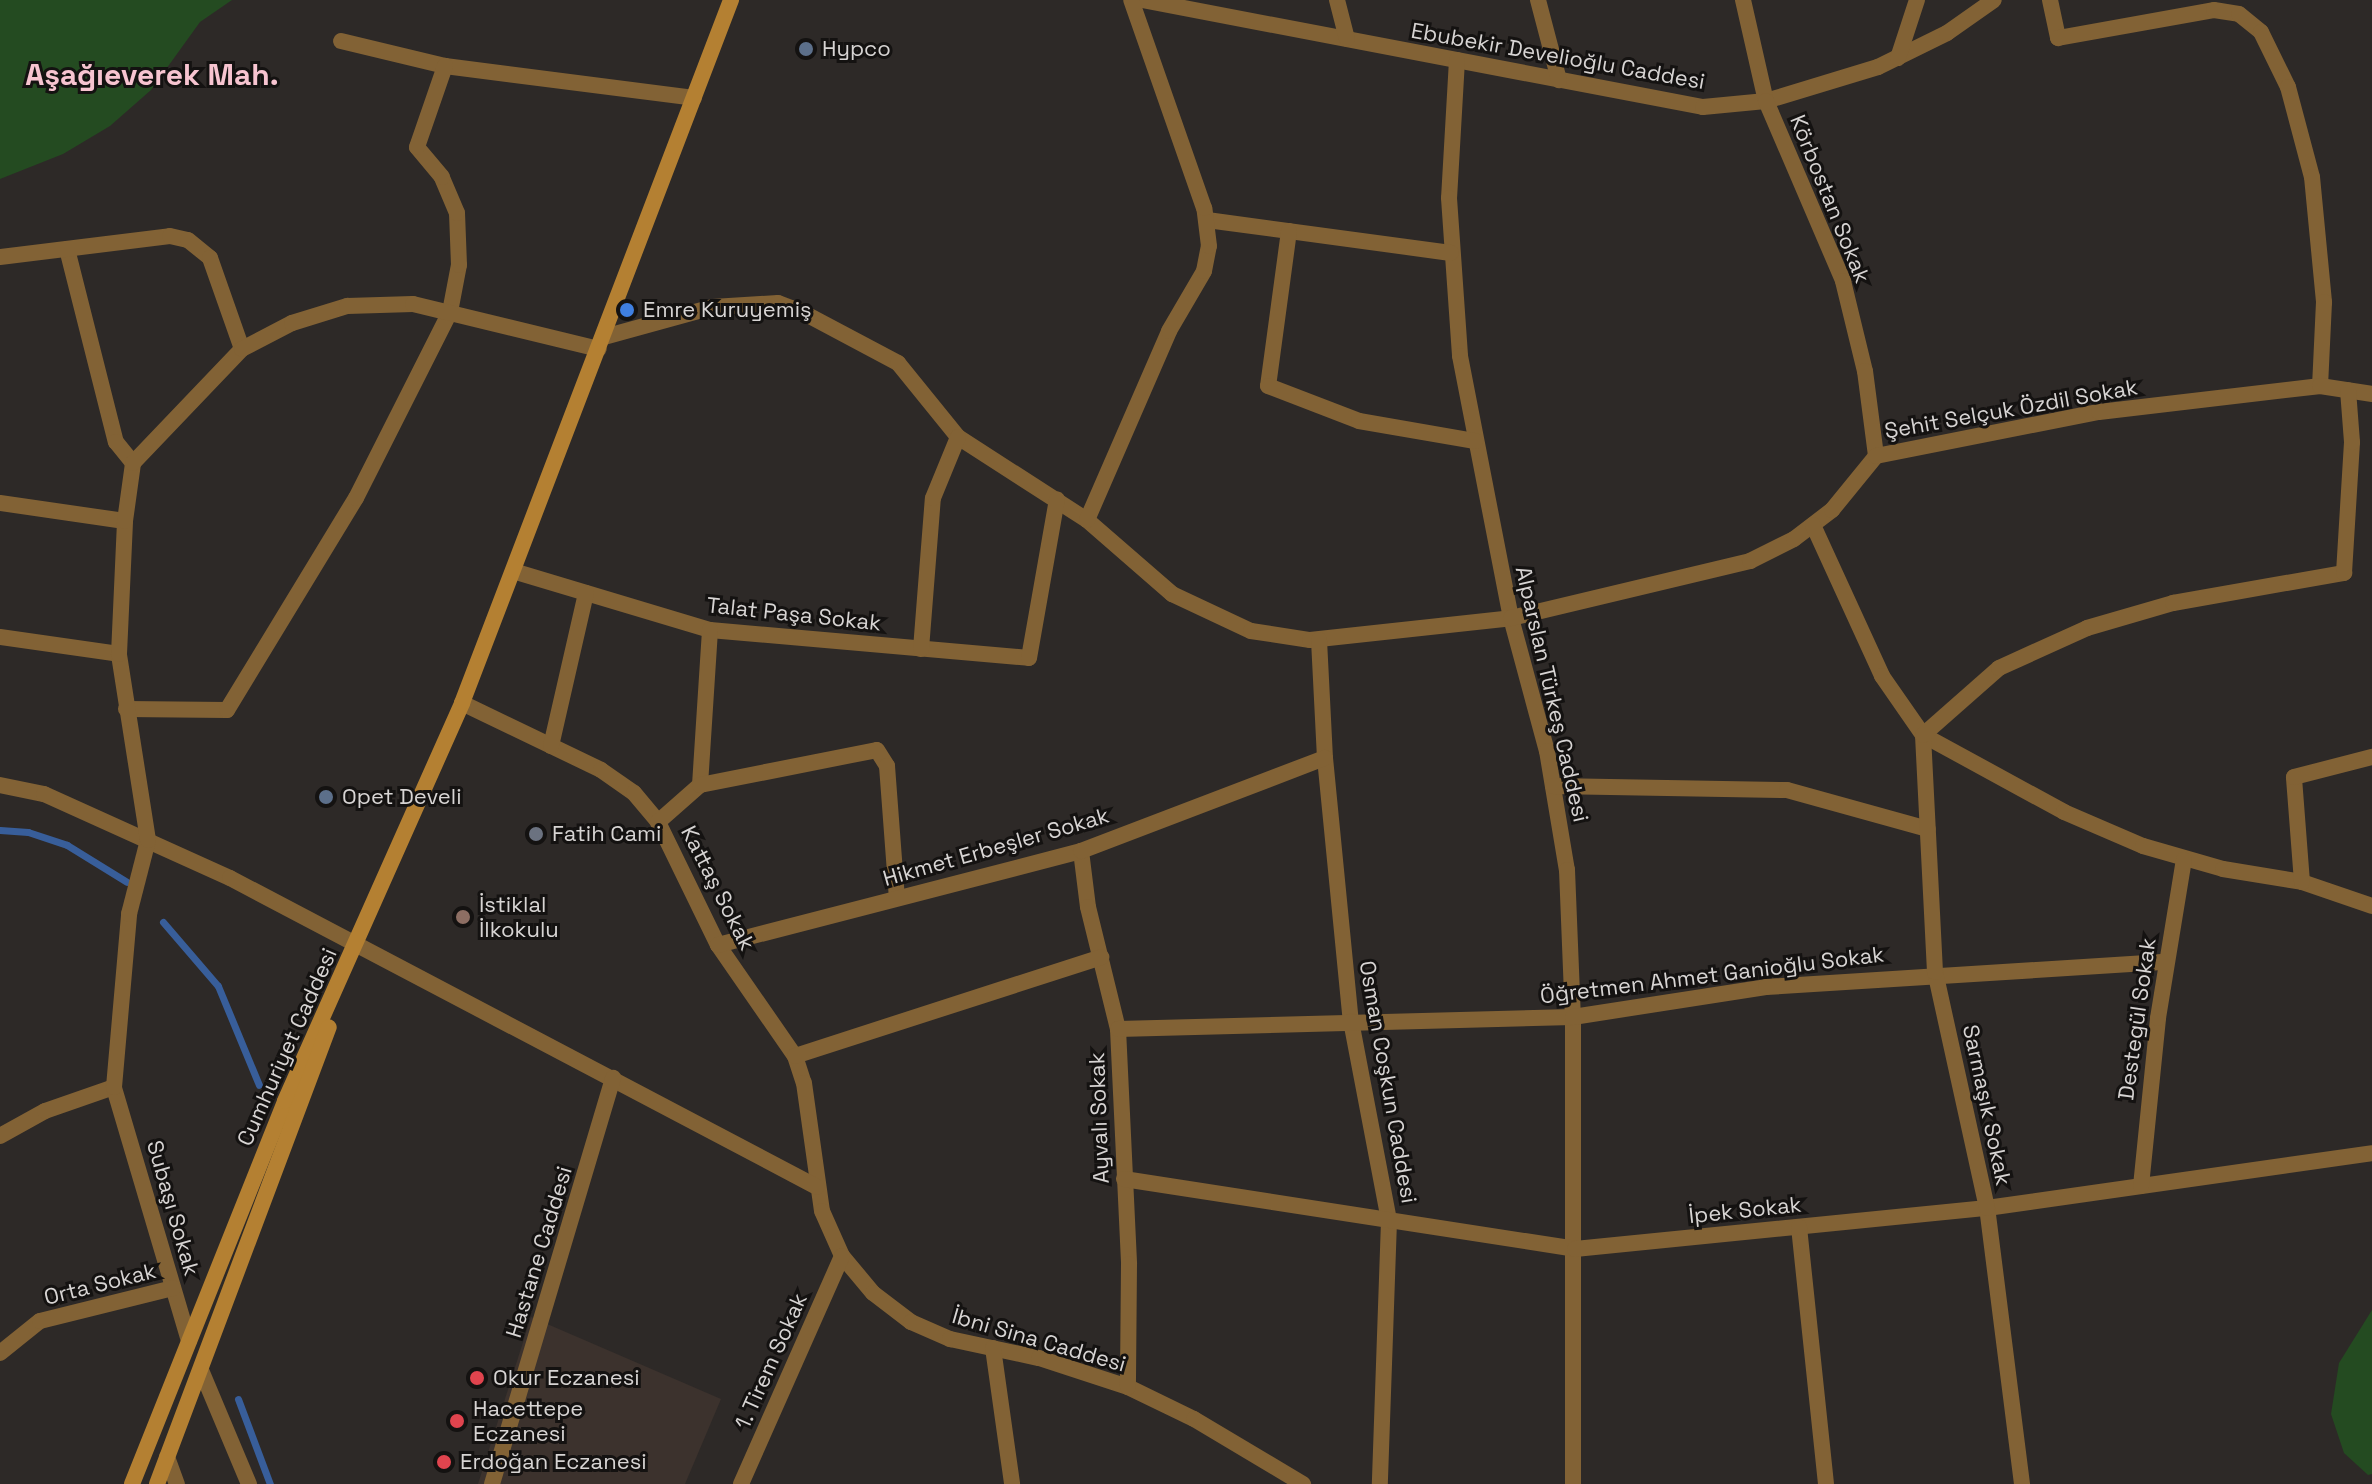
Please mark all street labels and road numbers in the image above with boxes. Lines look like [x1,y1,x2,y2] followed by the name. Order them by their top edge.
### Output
[1409,17,1707,95] street label: Ebubekir Develioğlu Caddesi
[1784,111,1876,287] street label: Körbostan Sokak
[1882,374,2140,444] street label: Şehit Selçuk Özdil Sokak
[1510,563,1594,825] street label: Alparslan Türkeş Caddesi
[705,592,883,636] street label: Talat Paşa Sokak
[880,802,1112,892] street label: Hikmet Erbeşler Sokak
[675,821,761,955] street label: Kattaş Sokak
[2113,936,2161,1102] street label: Destegül Sokak
[1538,941,1886,1009] street label: Öğretmen Ahmet Ganioğlu Sokak
[231,944,343,1150] street label: Cumhuriyet Caddesi
[1354,959,1422,1205] street label: Osman Coşkun Caddesi
[1957,1022,2017,1188] street label: Sarmaşık Sokak
[1084,1052,1114,1184] street label: Ayvalı Sokak
[141,1137,205,1279] street label: Subaşı Sokak
[500,1163,578,1341] street label: Hastane Caddesi
[1687,1191,1803,1229] street label: İpek Sokak
[41,1257,159,1311] street label: Orta Sokak
[729,1288,813,1434] street label: 1. Tirem Sokak
[949,1303,1129,1377] street label: İbni Sina Caddesi

